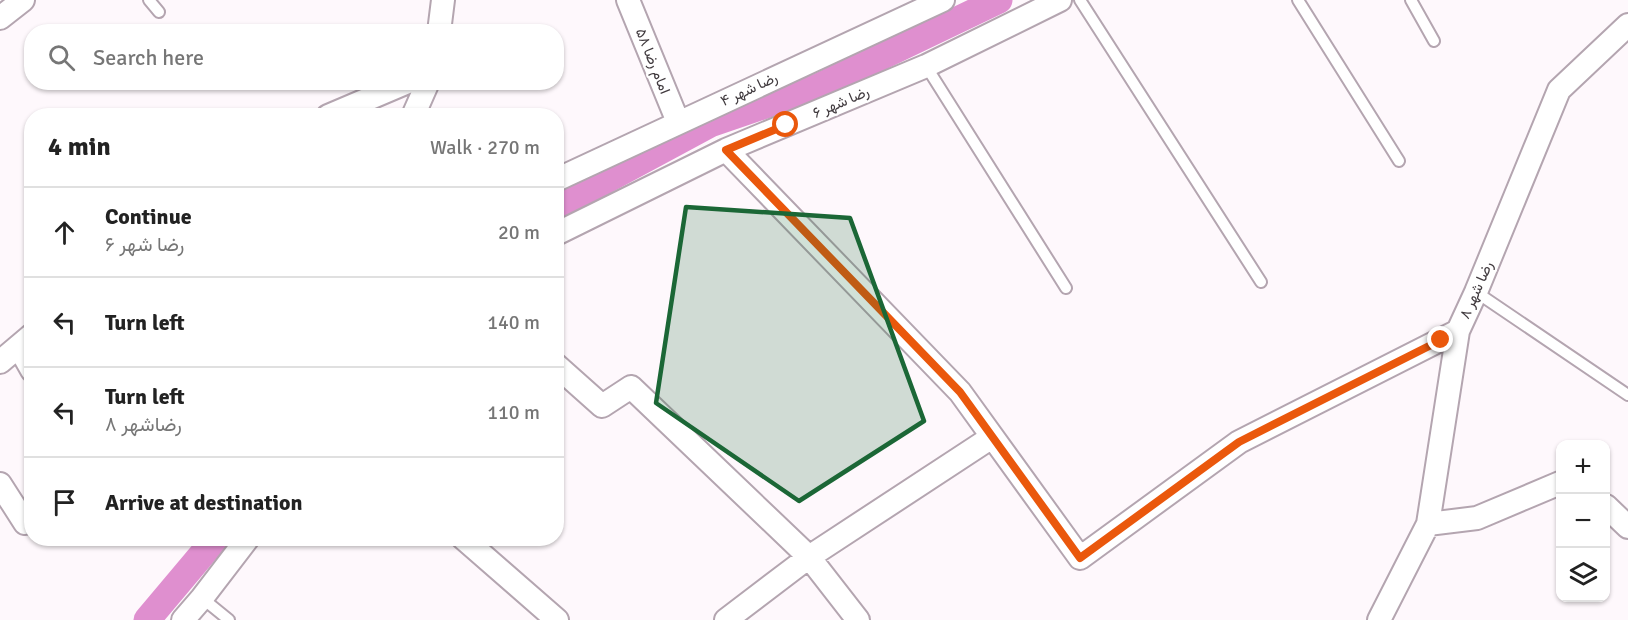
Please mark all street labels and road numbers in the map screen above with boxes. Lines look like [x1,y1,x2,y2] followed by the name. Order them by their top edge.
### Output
[631,26,674,97] street label: امام رضا ۵۸
[718,68,780,110] street label: رضا شهر ۴
[810,82,872,122] street label: رضا شهر ۶
[1455,258,1497,322] street label: رضا شهر ۸

